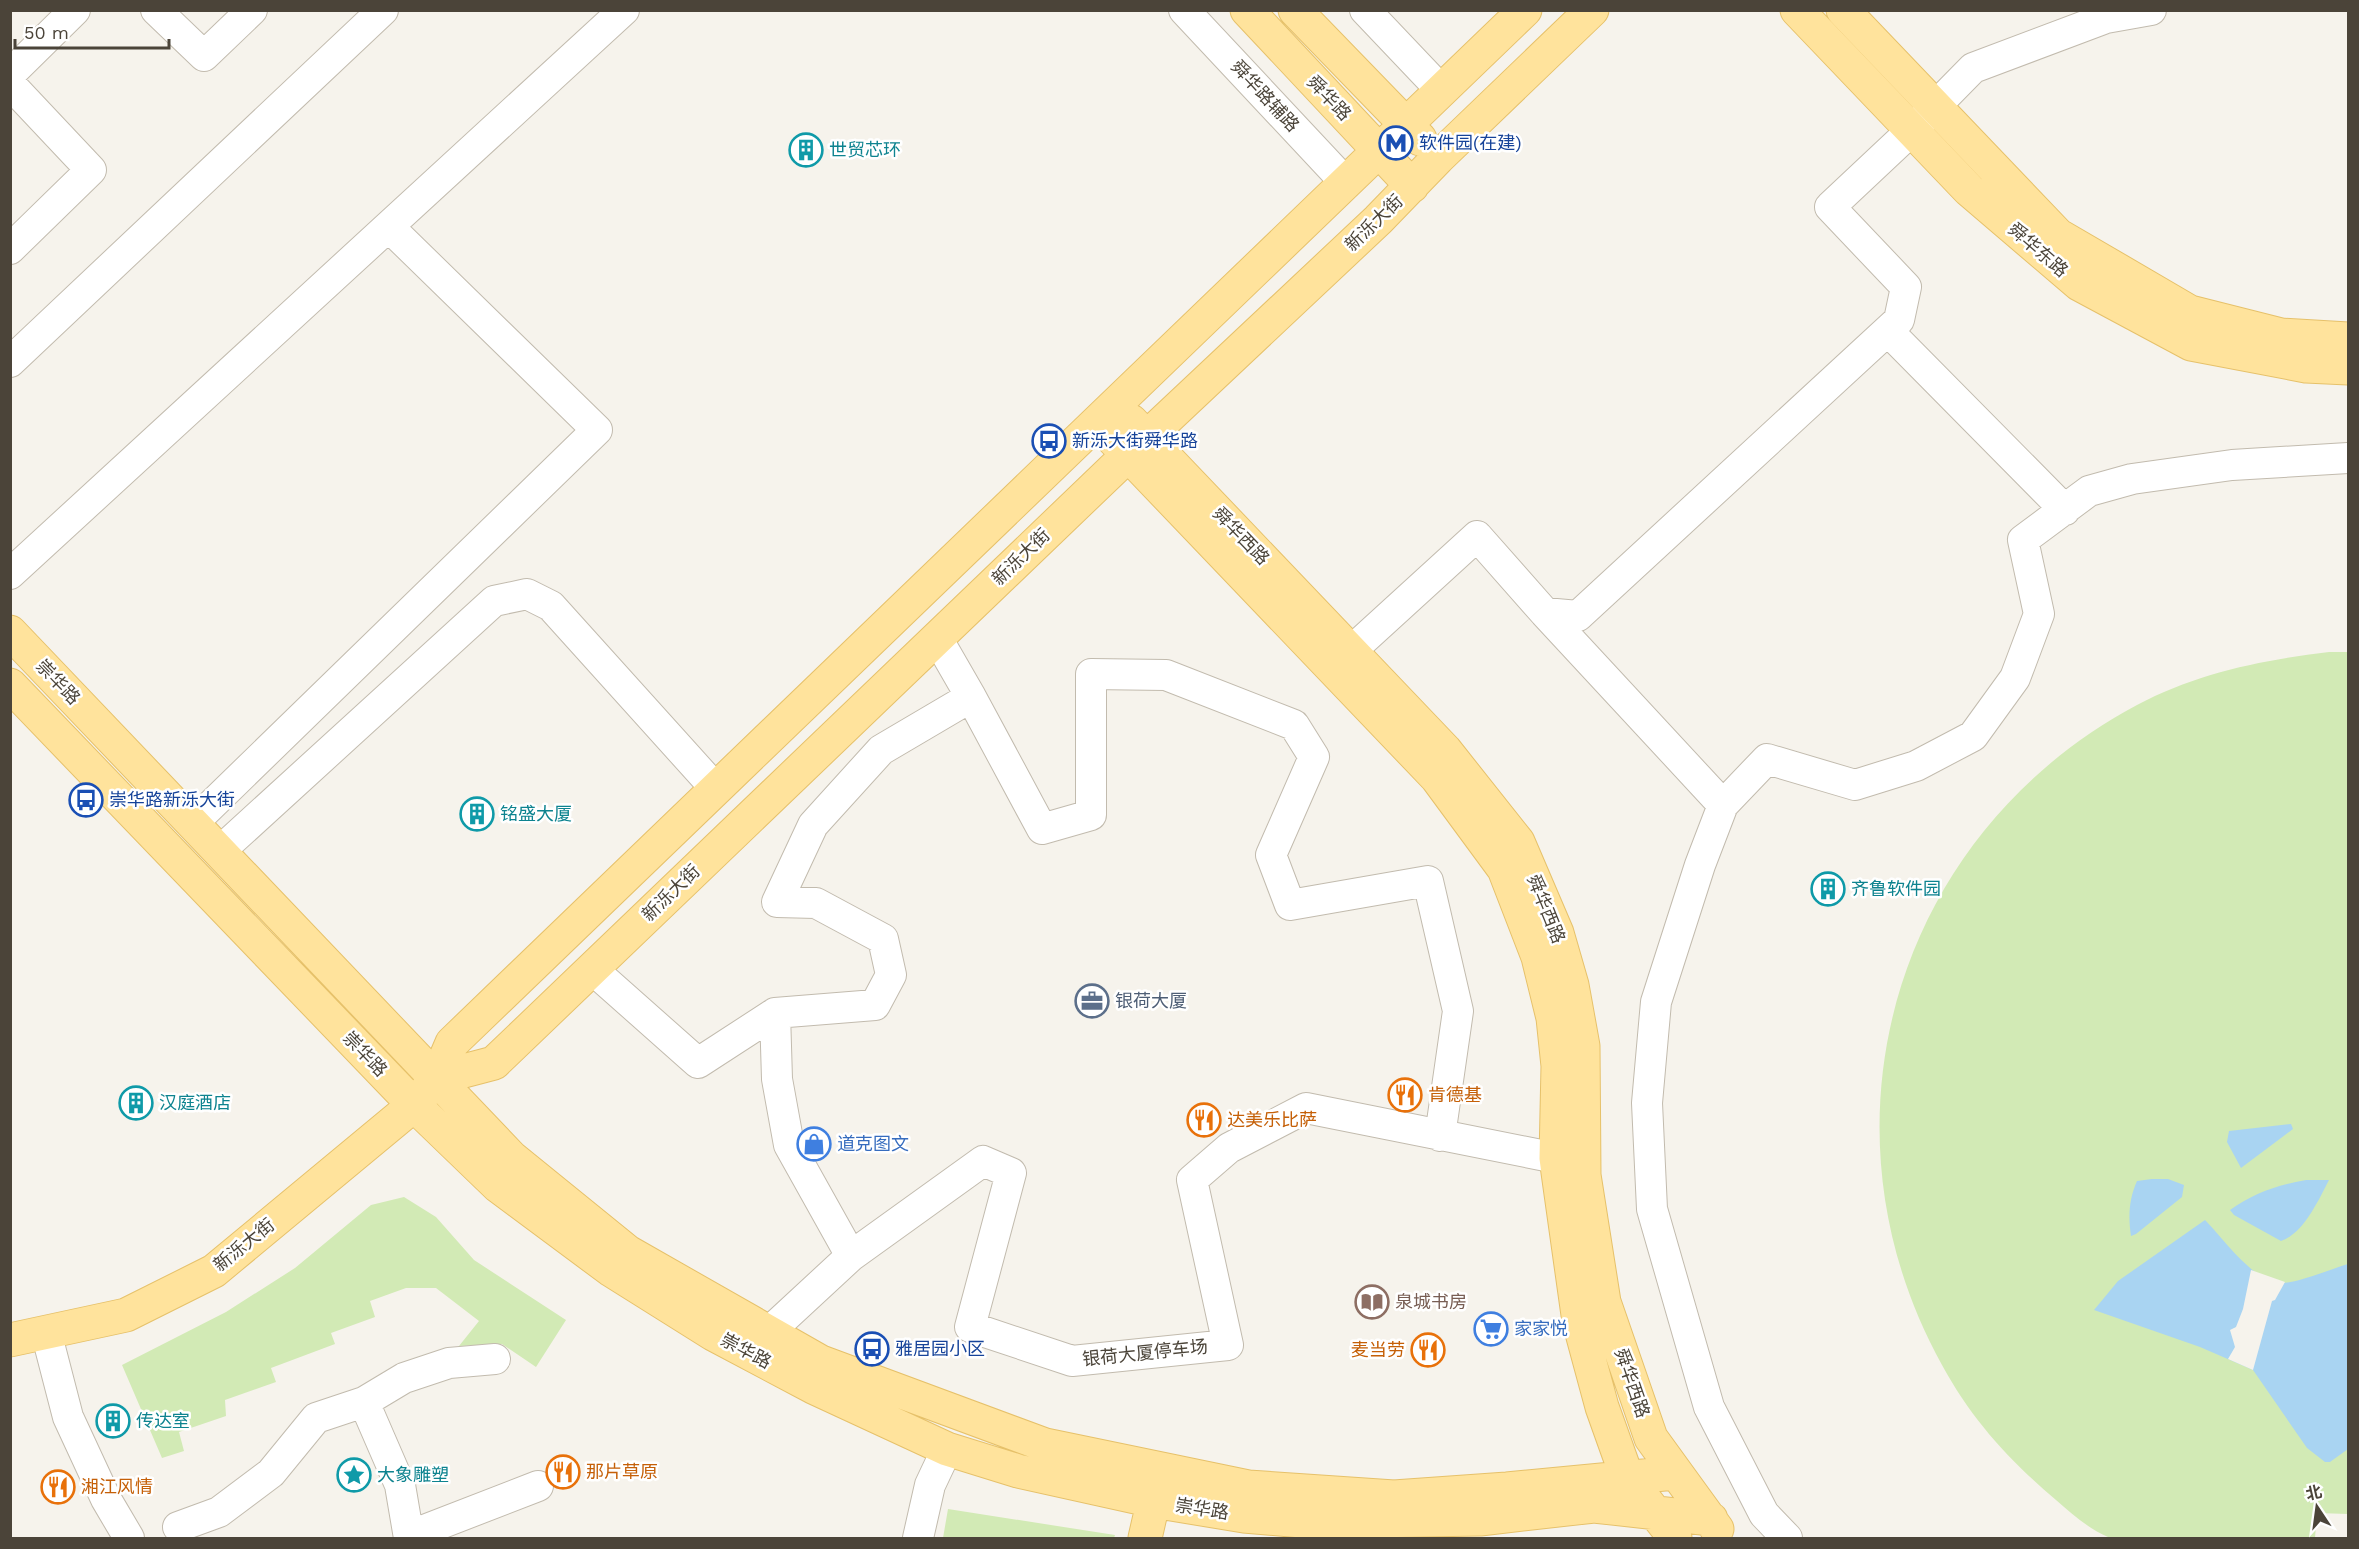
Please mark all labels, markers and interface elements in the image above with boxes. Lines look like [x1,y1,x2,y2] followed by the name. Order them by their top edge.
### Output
[15,12,170,50] scale bar
[24,22,69,43] text: 50 m
[1227,56,1304,136] street label: 舜华路辅路
[1303,71,1356,124] street label: 舜华路
[1378,125,1414,161] metro station icon: 软件园(在建)
[788,132,824,168] building icon: 世贸芯环
[1419,132,1522,153] place label: 软件园(在建)
[829,139,901,160] place label: 世贸芯环
[1340,190,1407,255] street label: 新泺大街
[2004,218,2072,281] street label: 舜华东路
[1031,423,1067,459] bus stop icon: 新泺大街舜华路
[1072,430,1198,451] place label: 新泺大街舜华路
[1209,502,1274,569] street label: 舜华西路
[987,524,1054,589] street label: 新泺大街
[32,655,85,708] street label: 崇华路
[68,782,104,818] bus stop icon: 崇华路新泺大街
[109,789,235,810] place label: 崇华路新泺大街
[459,796,495,832] building icon: 铭盛大厦
[500,803,572,824] place label: 铭盛大厦
[637,860,704,925] street label: 新泺大街
[1810,871,1846,907] building icon: 齐鲁软件园
[1523,872,1570,946] street label: 舜华西路
[1851,878,1941,899] place label: 齐鲁软件园
[1074,983,1110,1019] office icon: 银荷大厦
[1115,990,1187,1011] place label: 银荷大厦
[339,1027,392,1080] street label: 崇华路
[1387,1077,1423,1113] restaurant icon: 肯德基
[1428,1084,1482,1105] place label: 肯德基
[118,1085,154,1121] building icon: 汉庭酒店
[159,1092,231,1113] place label: 汉庭酒店
[1186,1102,1222,1138] restaurant icon: 达美乐比萨
[1227,1109,1317,1130] place label: 达美乐比萨
[796,1126,832,1162] shop icon: 道克图文
[837,1133,909,1154] place label: 道克图文
[209,1214,278,1275] street label: 新泺大街
[1354,1284,1390,1320] library icon: 泉城书房
[1395,1291,1467,1312] place label: 泉城书房
[1473,1311,1509,1347] supermarket icon: 家家悦
[1514,1318,1568,1339] place label: 家家悦
[717,1329,775,1373] street label: 崇华路
[854,1331,890,1367] bus stop icon: 雅居园小区
[1410,1332,1446,1368] restaurant icon: 麦当劳
[1081,1335,1209,1370] street label: 银荷大厦停车场
[895,1338,985,1359] place label: 雅居园小区
[1351,1339,1405,1360] place label: 麦当劳
[1611,1345,1654,1420] street label: 舜华西路
[95,1403,131,1439] building icon: 传达室
[136,1410,190,1431] place label: 传达室
[545,1454,581,1490] restaurant icon: 那片草原
[336,1457,372,1493] place icon: 大象雕塑
[586,1461,658,1482] place label: 那片草原
[377,1464,449,1485] place label: 大象雕塑
[40,1469,76,1505] restaurant icon: 湘江风情
[81,1476,153,1497] place label: 湘江风情
[2287,1477,2347,1537] north arrow
[2304,1482,2324,1504] text: 北
[1174,1494,1230,1523] street label: 崇华路

